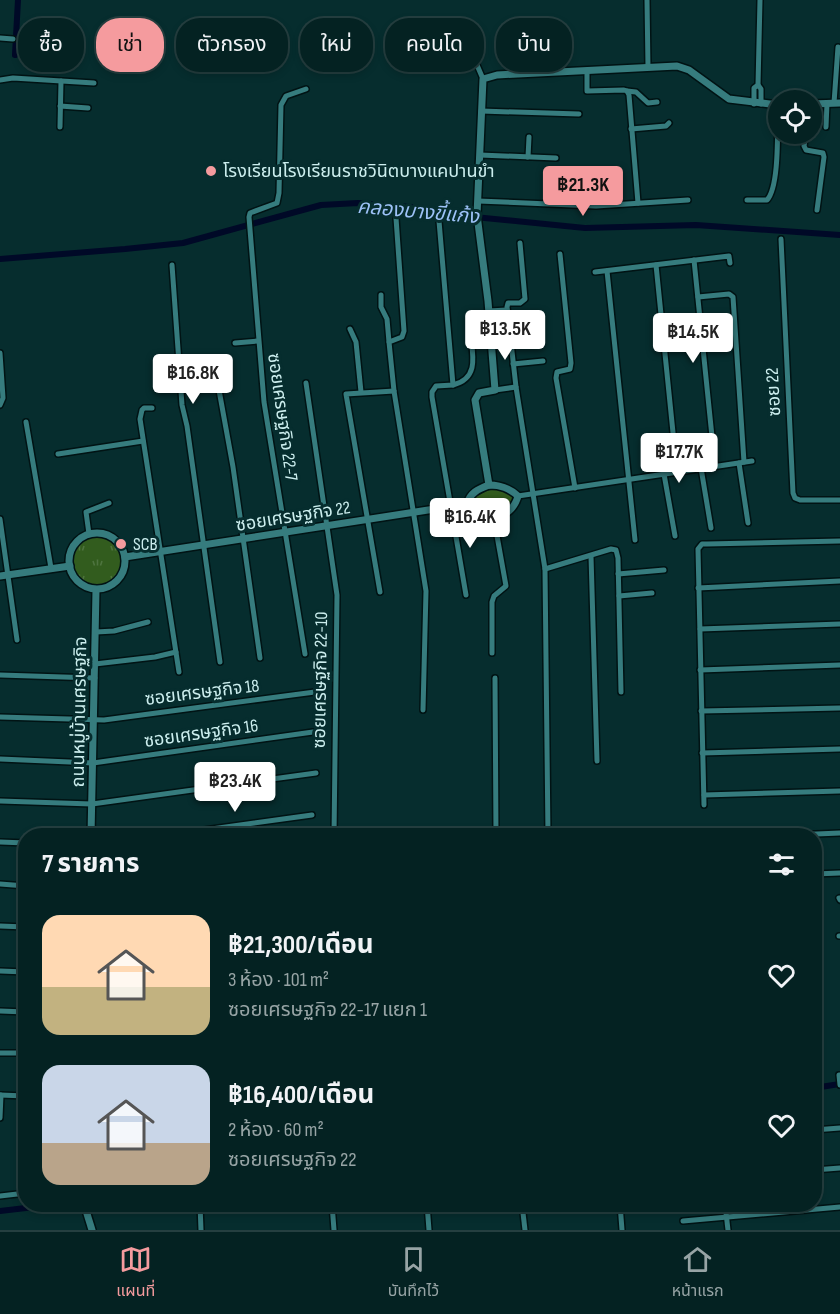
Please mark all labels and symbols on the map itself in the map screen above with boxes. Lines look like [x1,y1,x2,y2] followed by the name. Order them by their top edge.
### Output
[223,161,495,182] place label: โรงเรียนโรงเรียนราชวินิตบางแคปานขำ
[204,164,218,178] marker: โรงเรียนโรงเรียนราชวินิตบางแคปานขำ
[534,166,632,217] pin: ฿21.3K
[356,192,481,229] water label: คลองบางขี้แก้ง
[456,310,554,361] pin: ฿13.5K
[644,313,742,364] pin: ฿14.5K
[263,352,302,483] street label: ซอยเศรษฐกิจ 22-7
[144,354,242,405] pin: ฿16.8K
[762,367,785,417] street label: ซอย 22
[630,433,728,484] pin: ฿17.7K
[234,497,352,536] street label: ซอยเศรษฐกิจ 22
[421,498,519,549] pin: ฿16.4K
[133,534,157,555] place label: SCB
[114,537,128,551] marker: SCB
[309,612,332,749] street label: ซอยเศรษฐกิจ 22-10
[68,636,92,788] street label: ถนนหมู่บ้านเศรษฐกิจ
[144,675,261,710] street label: ซอยเศรษฐกิจ 18
[143,715,260,752] street label: ซอยเศรษฐกิจ 16
[186,762,284,813] pin: ฿23.4K

